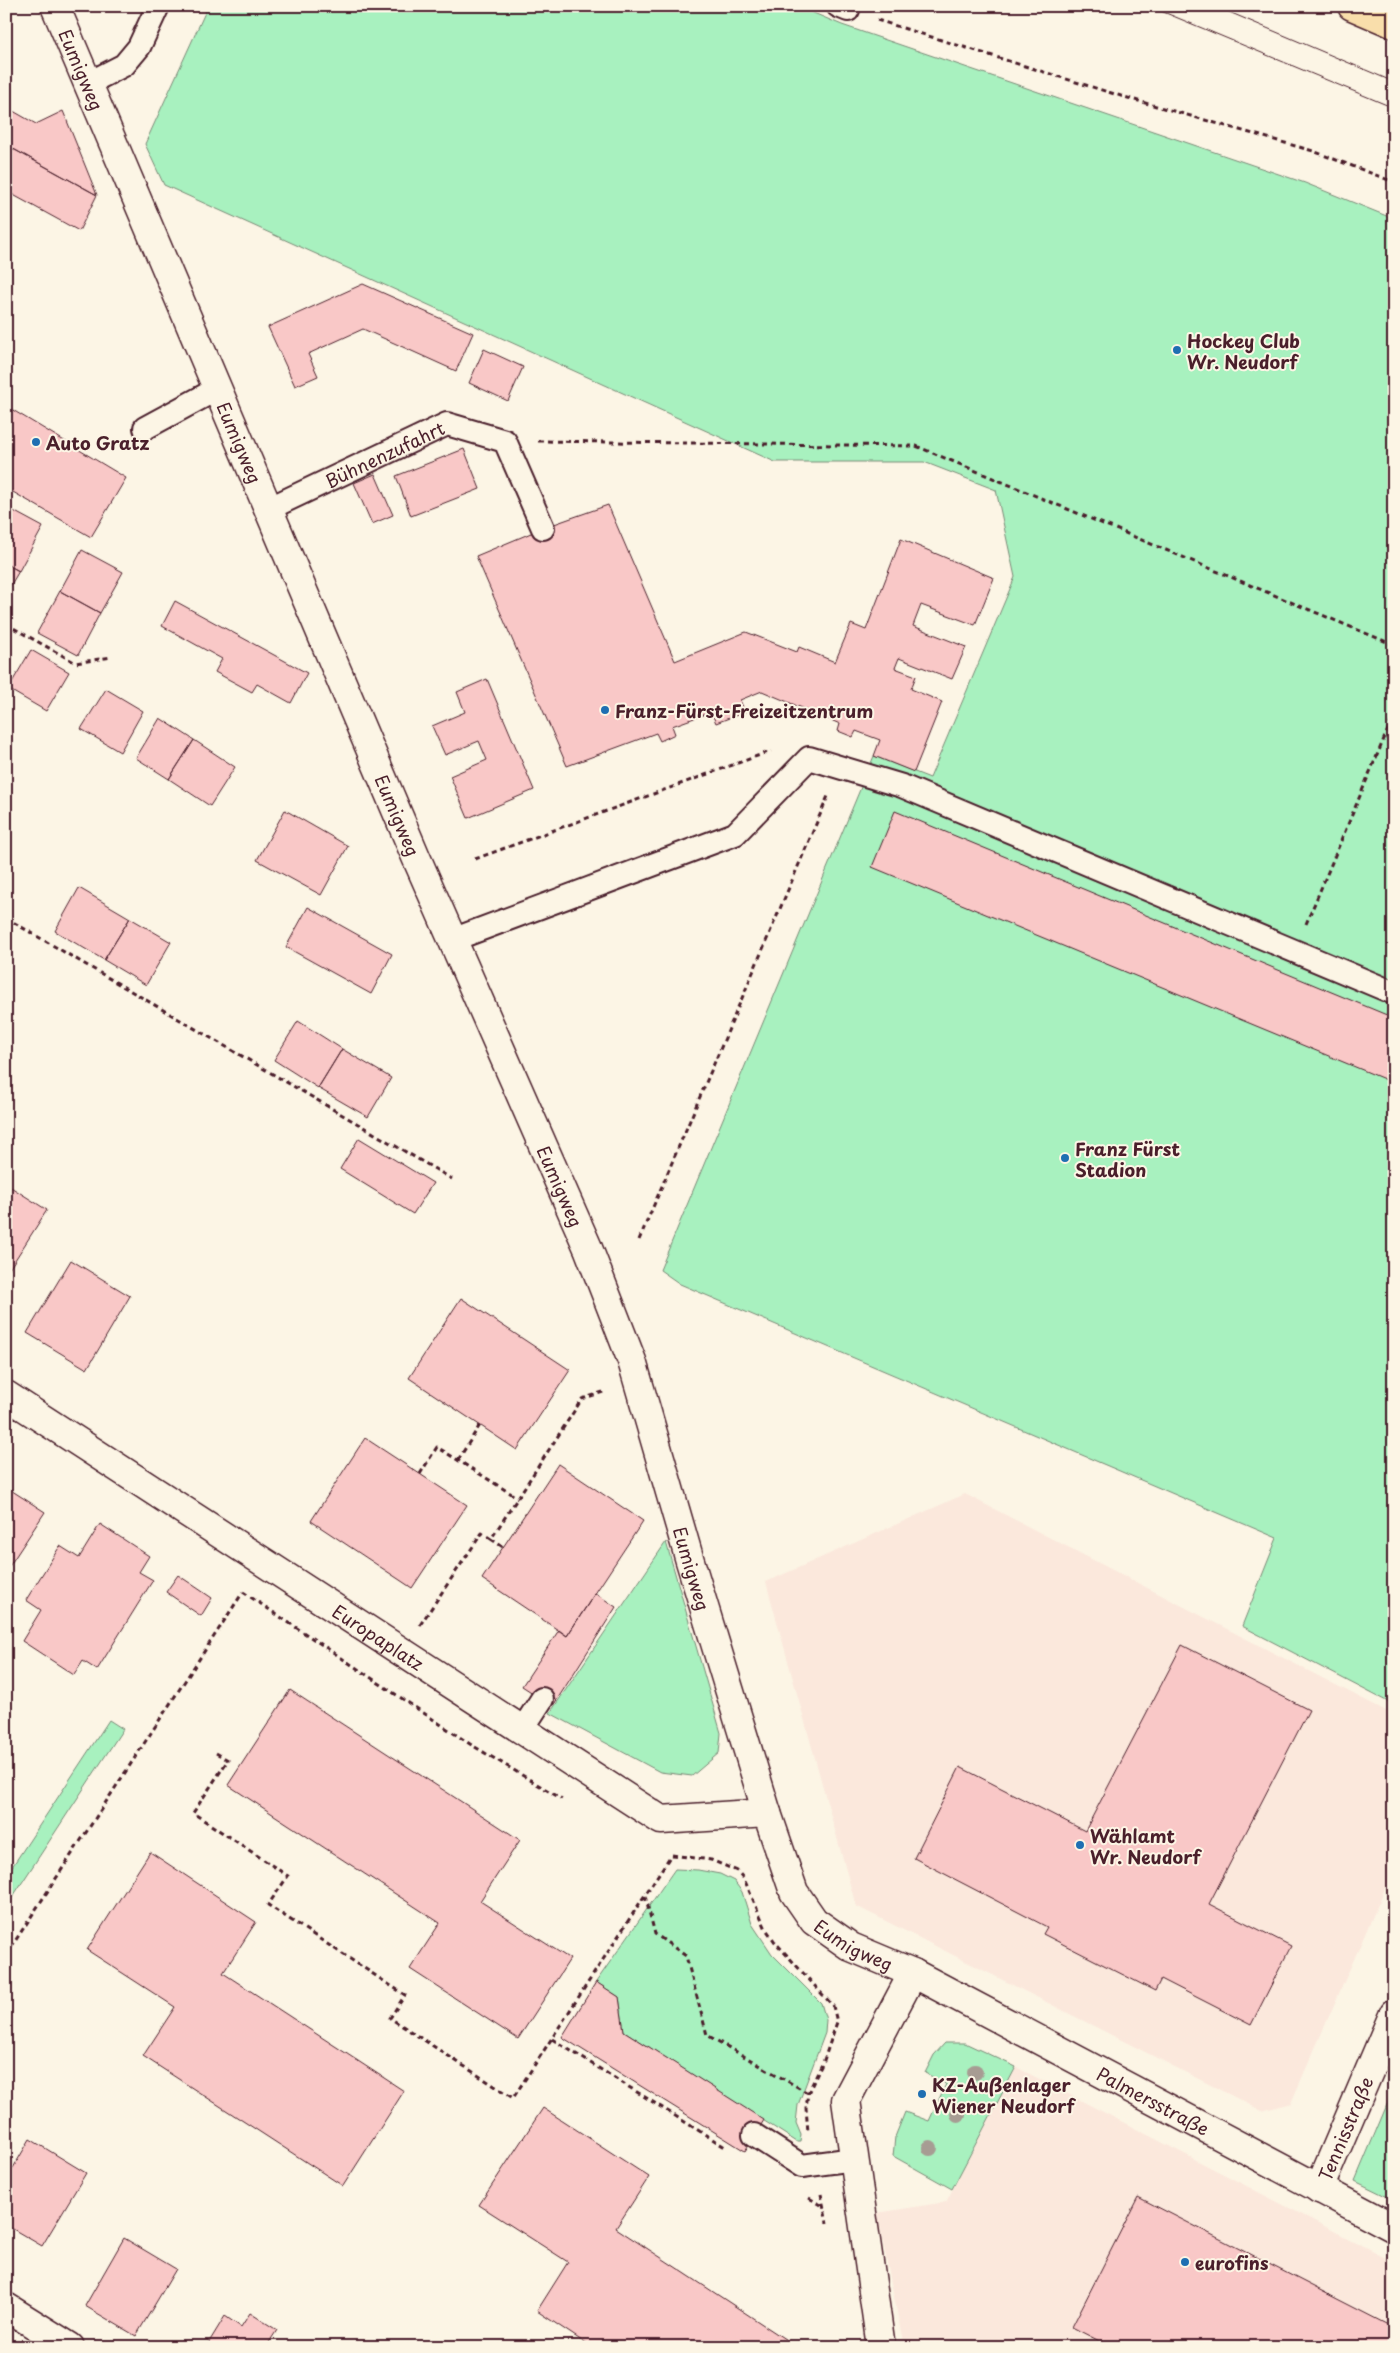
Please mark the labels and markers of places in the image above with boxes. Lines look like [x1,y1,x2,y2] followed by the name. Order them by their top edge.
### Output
[1187,327,1300,375] place label: Hockey Club Wr. Neudorf
[1171,344,1183,356] marker: Hockey Club Wr. Neudorf
[46,429,150,456] place label: Auto Gratz
[30,436,42,448] marker: Auto Gratz
[615,697,873,724] place label: Franz-Fürst-Freizeitzentrum
[599,704,611,716] marker: Franz-Fürst-Freizeitzentrum
[1075,1135,1180,1183] place label: Franz Fürst Stadion
[1059,1152,1071,1164] marker: Franz Fürst Stadion
[1090,1822,1202,1870] place label: Wählamt Wr. Neudorf
[1074,1839,1086,1851] marker: Wählamt Wr. Neudorf
[932,2071,1077,2119] place label: KZ-Außenlager Wiener Neudorf
[916,2088,928,2100] marker: KZ-Außenlager Wiener Neudorf
[1195,2249,1269,2276] place label: eurofins
[1179,2256,1191,2268] marker: eurofins

